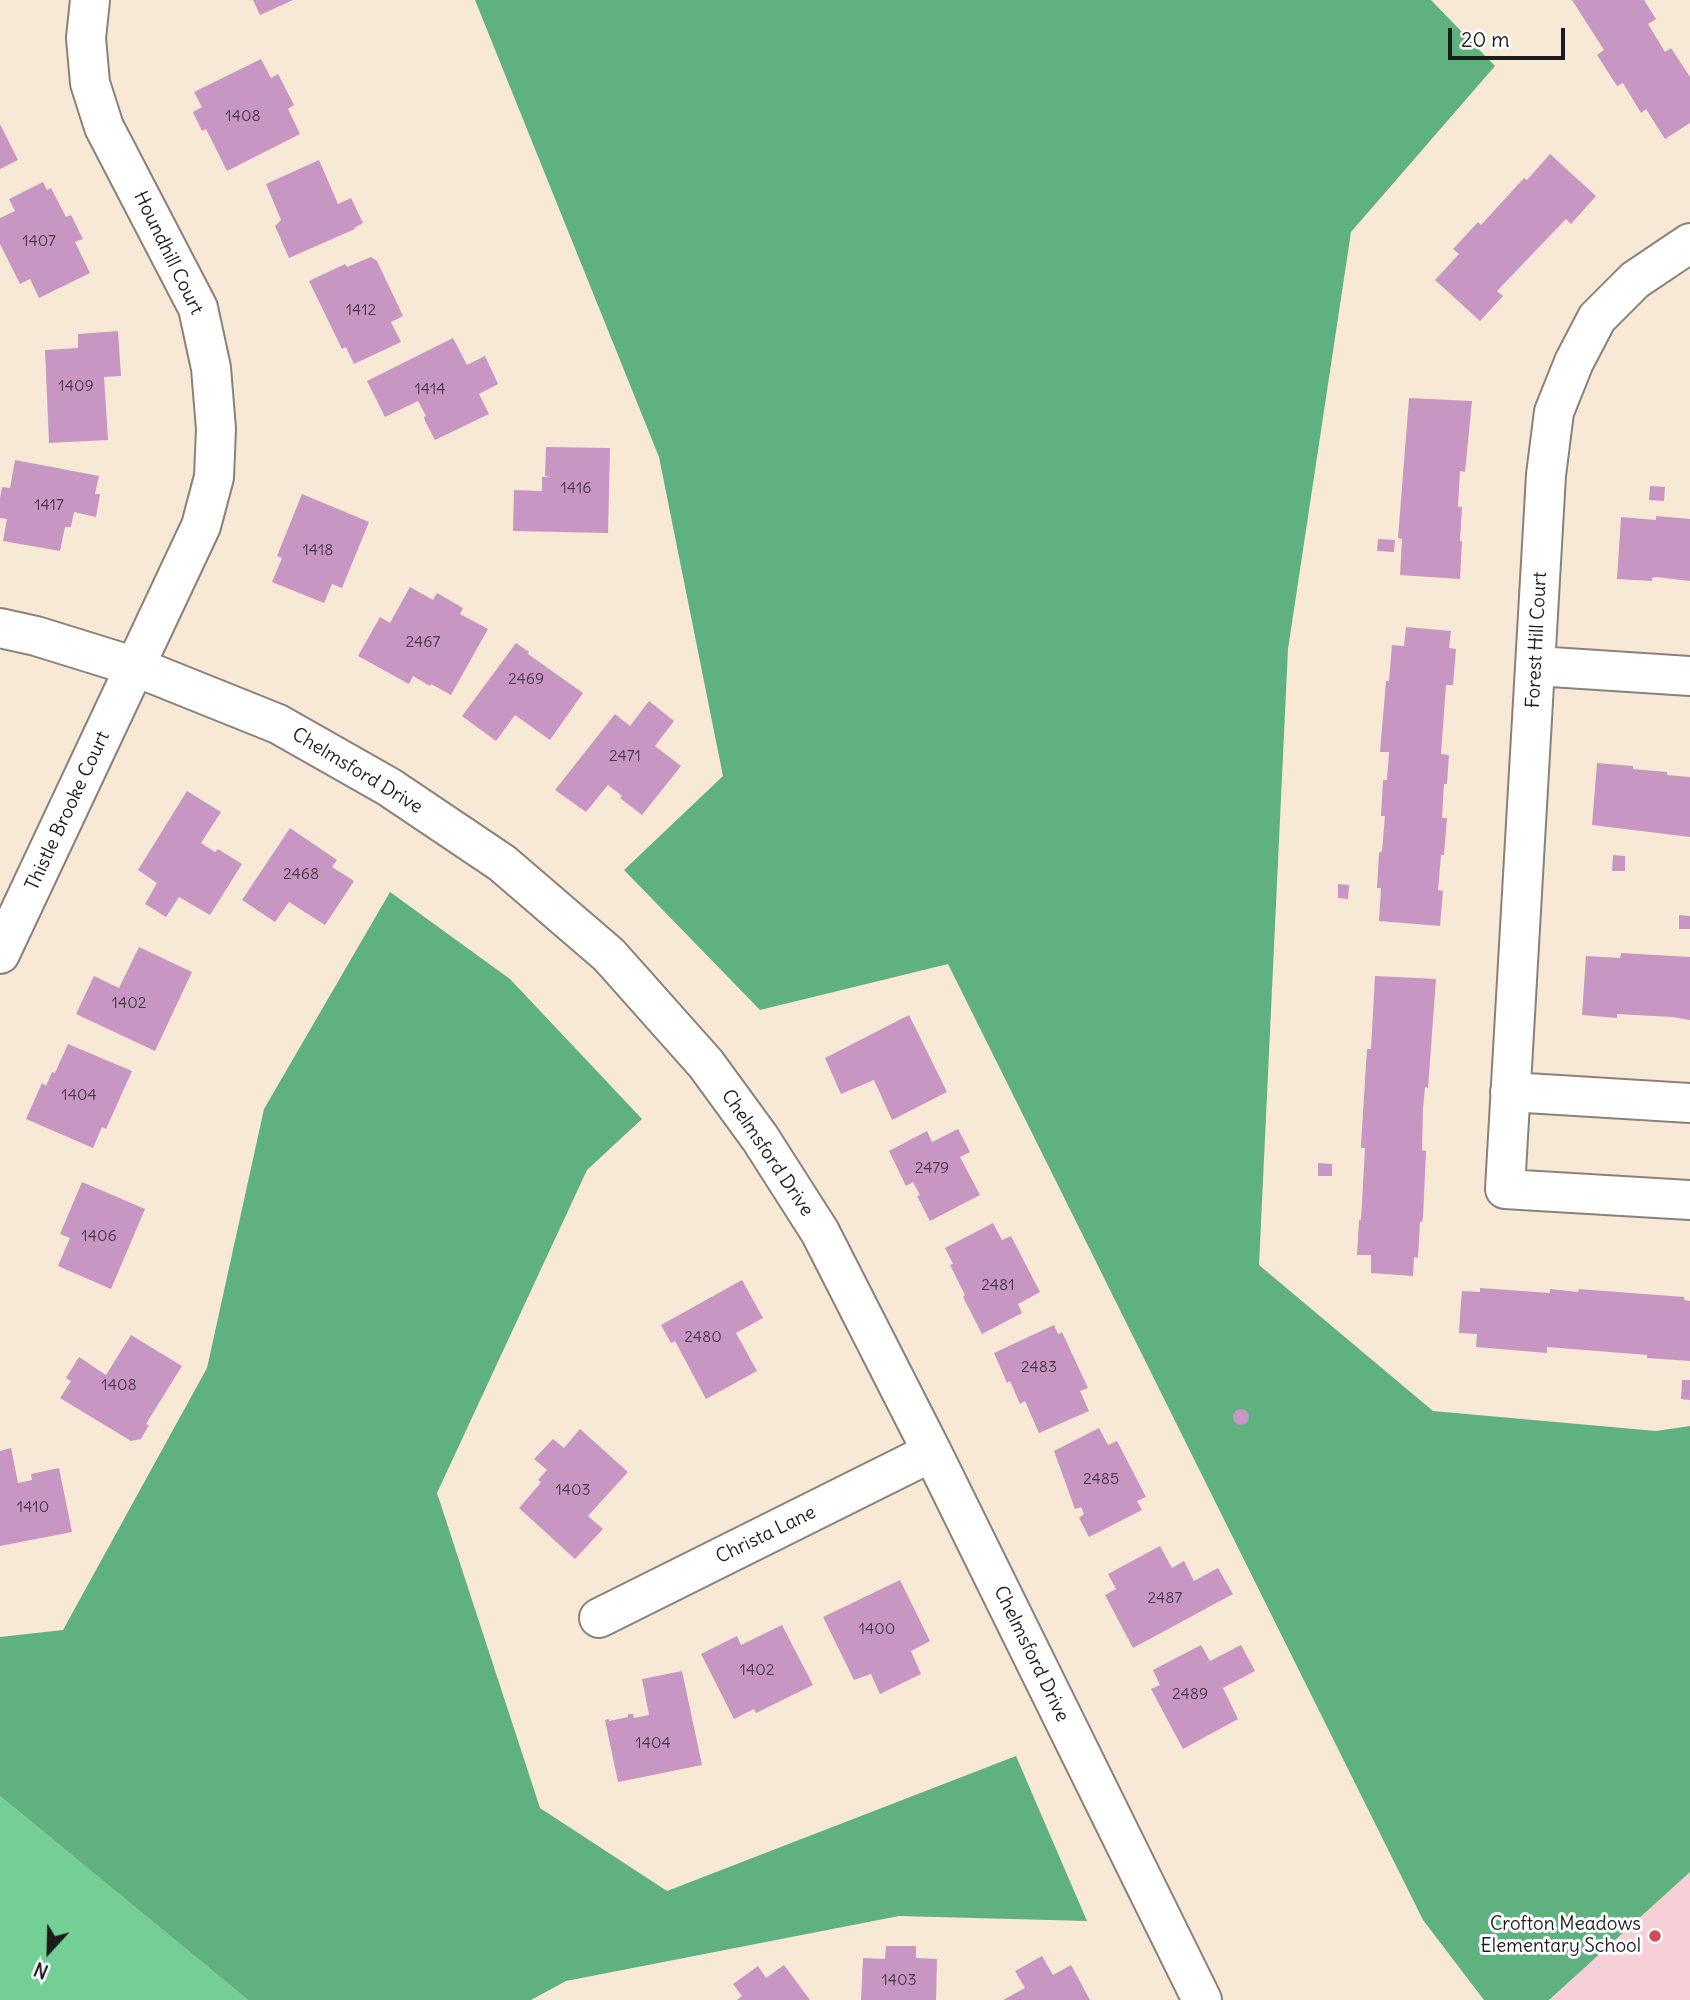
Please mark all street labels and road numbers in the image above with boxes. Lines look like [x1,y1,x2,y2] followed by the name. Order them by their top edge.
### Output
[128,188,208,318] street label: Houndhill Court
[1522,571,1552,709] street label: Forest Hill Court
[288,723,426,819] street label: Chelmsford Drive
[21,728,115,894] street label: Thistle Brooke Court
[716,1085,818,1221] street label: Chelmsford Drive
[712,1501,820,1569] street label: Christa Lane
[988,1582,1074,1726] street label: Chelmsford Drive

